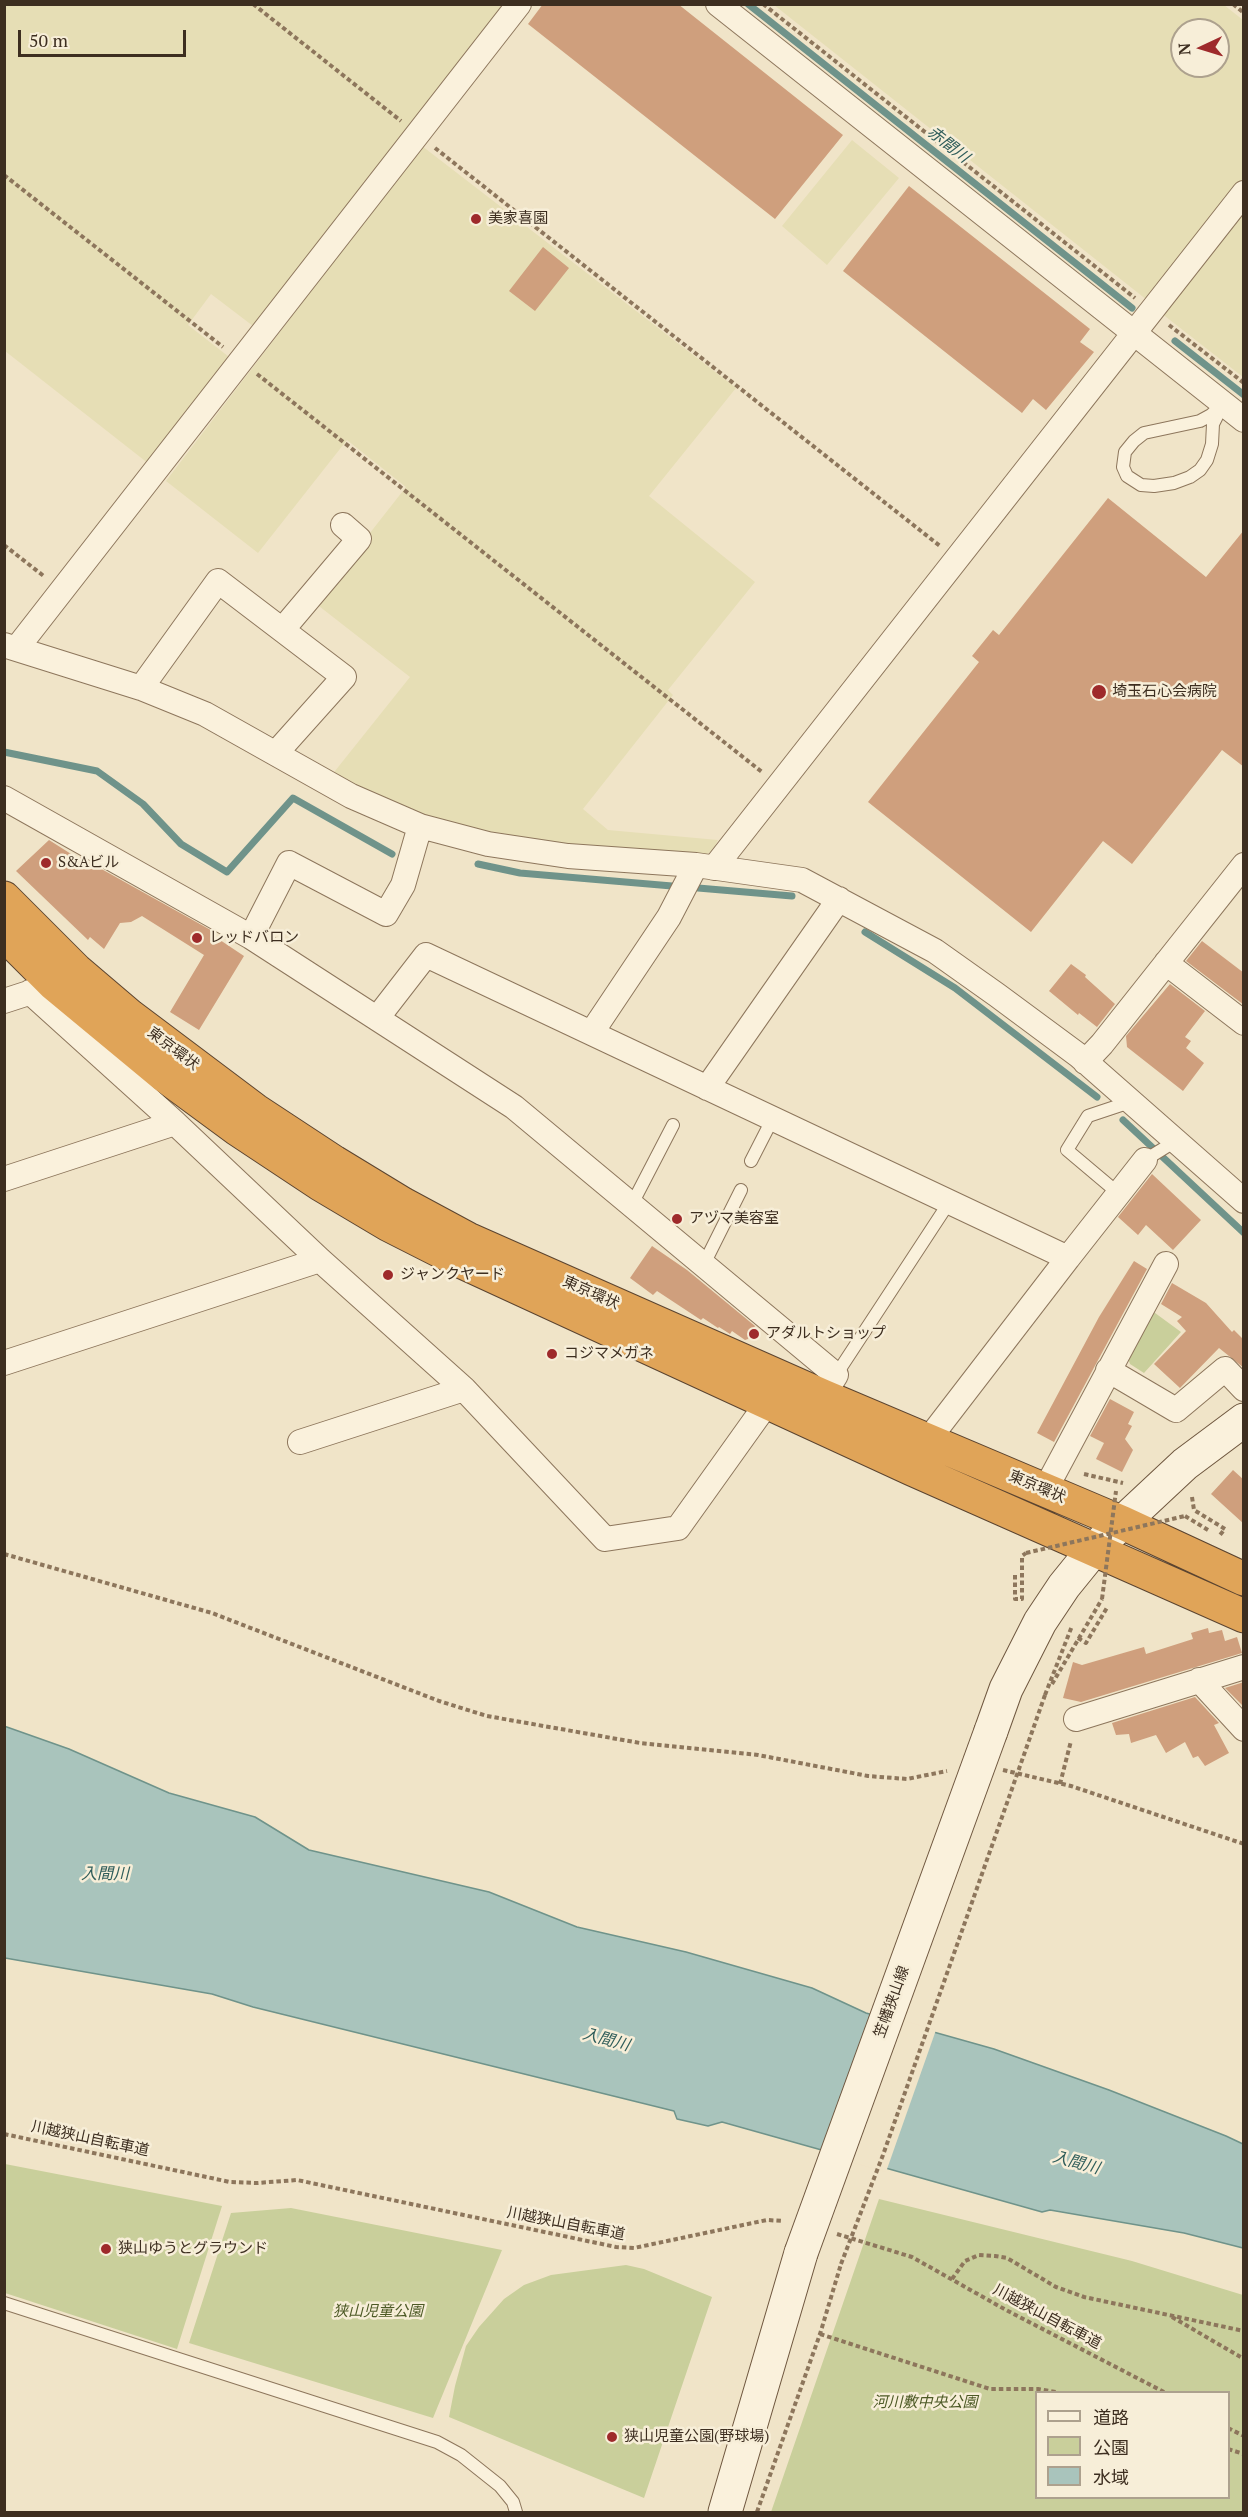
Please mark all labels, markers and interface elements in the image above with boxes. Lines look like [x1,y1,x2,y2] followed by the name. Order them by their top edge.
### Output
[21,18,189,56] scale bar
[1170,18,1230,78] north arrow
[29,28,68,52] text: 50 m
[1173,42,1195,56] text: N
[923,123,973,167] water label: 赤間川
[488,210,548,228] place label: 美家喜園
[469,212,483,226] marker: 美家喜園
[1090,683,1108,701] marker: 埼玉石心会病院
[1112,683,1217,701] place label: 埼玉石心会病院
[58,854,119,872] place label: S&Aビル
[39,856,53,870] marker: S&Aビル
[209,929,299,947] place label: レッドバロン
[190,931,204,945] marker: レッドバロン
[144,1024,202,1074] street label: 東京環状
[689,1210,779,1228] place label: アヅマ美容室
[670,1212,684,1226] marker: アヅマ美容室
[400,1266,505,1284] place label: ジャンクヤード
[381,1268,395,1282] marker: ジャンクヤード
[560,1273,622,1313] street label: 東京環状
[766,1325,886,1343] place label: アダルトショップ
[747,1327,761,1341] marker: アダルトショップ
[564,1345,654,1363] place label: コジマメガネ
[545,1347,559,1361] marker: コジマメガネ
[1006,1467,1068,1507] street label: 東京環状
[81,1864,129,1884] water label: 入間川
[871,1964,913,2040] street label: 笠幡狭山線
[580,2025,632,2055] water label: 入間川
[29,2118,151,2160] street label: 川越狭山自転車道
[1050,2148,1102,2178] water label: 入間川
[505,2204,627,2244] street label: 川越狭山自転車道
[118,2240,268,2258] place label: 狭山ゆうとグラウンド
[99,2242,113,2256] marker: 狭山ゆうとグラウンド
[990,2281,1104,2353] street label: 川越狭山自転車道
[333,2303,423,2321] park label: 狭山児童公園
[1035,2391,1230,2499] legend
[873,2394,977,2412] park label: 河川敷中央公園
[1093,2405,1129,2429] text: 道路
[624,2428,769,2446] place label: 狭山児童公園(野球場)
[605,2430,619,2444] marker: 狭山児童公園(野球場)
[1093,2435,1129,2459] text: 公園
[1093,2465,1129,2489] text: 水域

